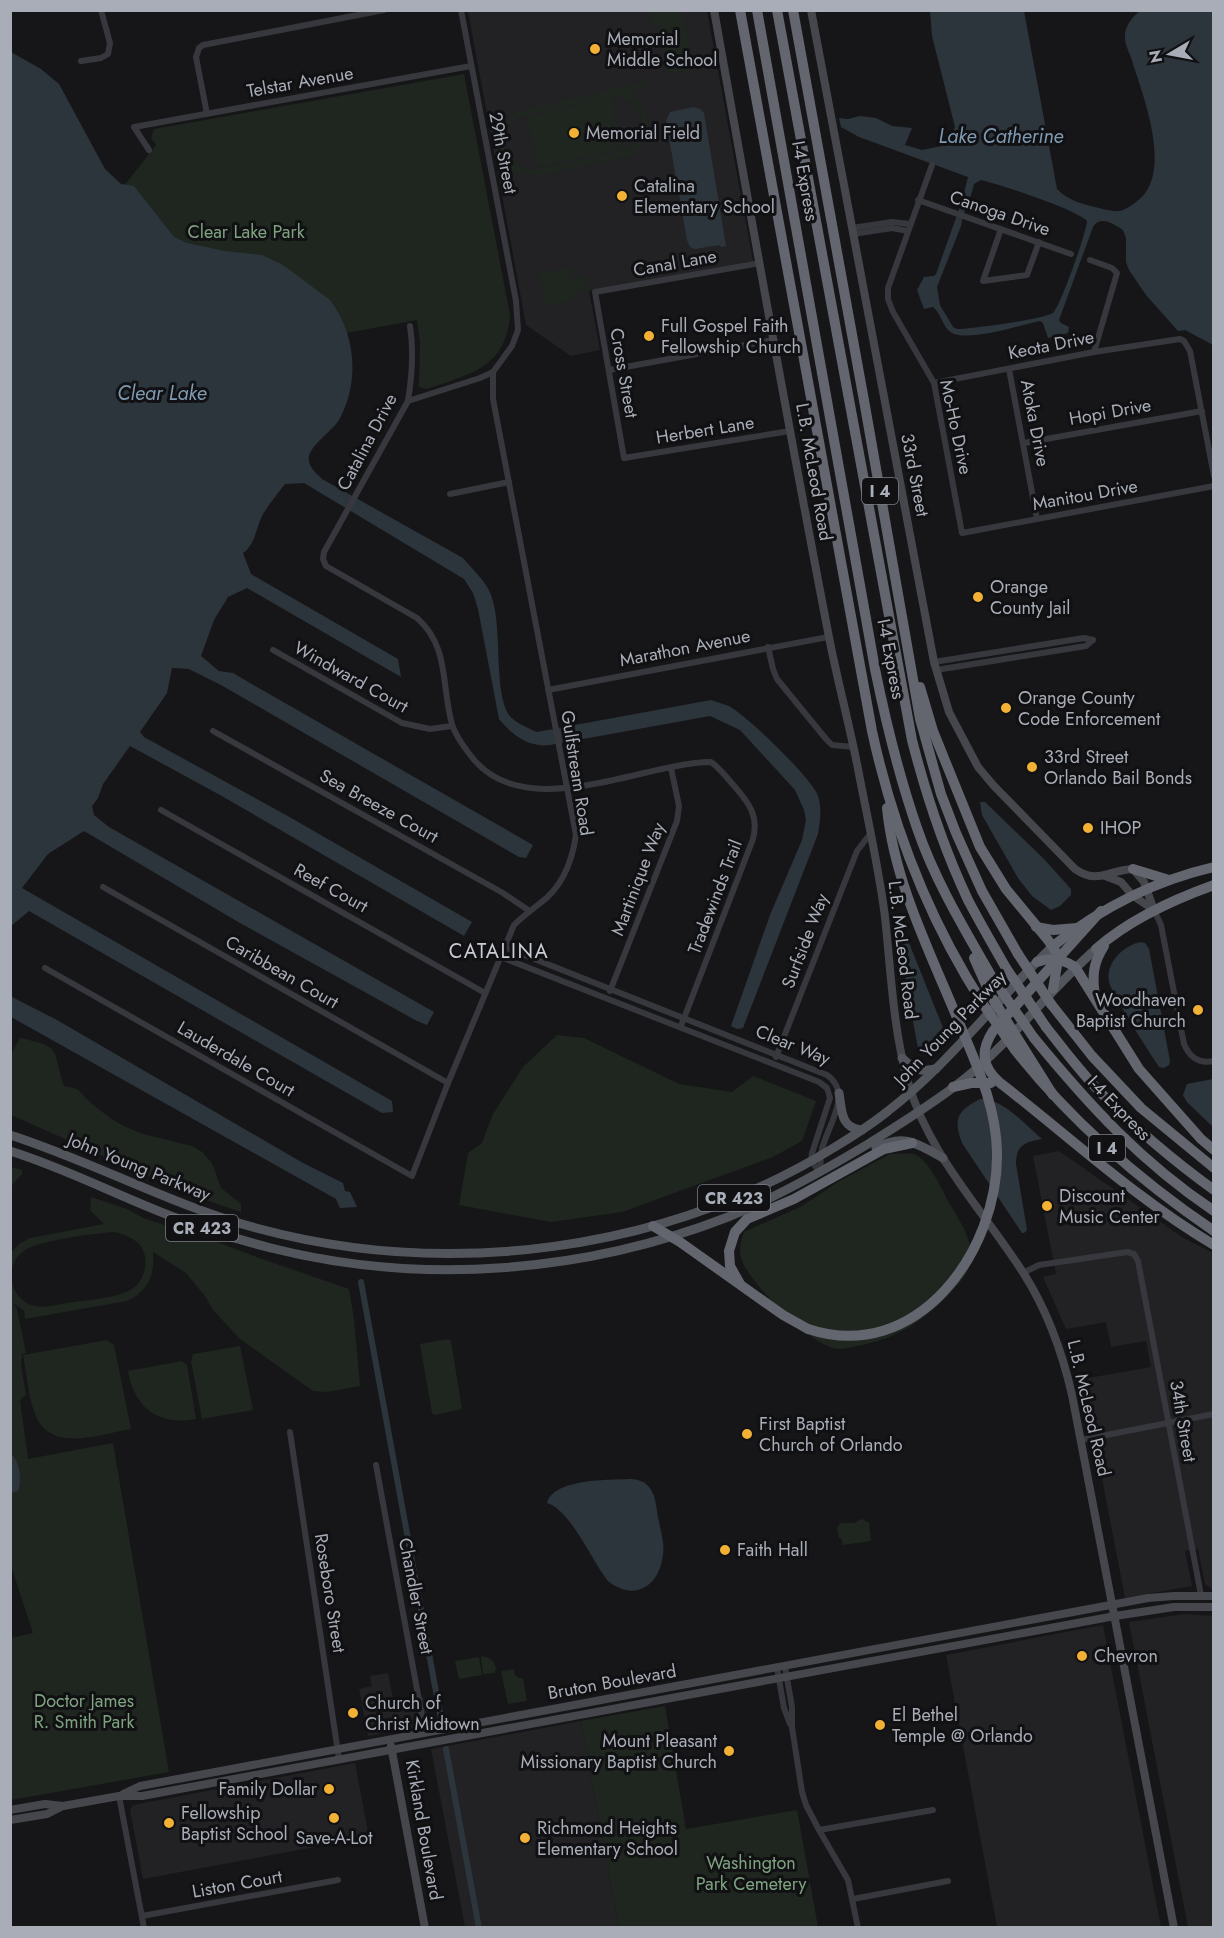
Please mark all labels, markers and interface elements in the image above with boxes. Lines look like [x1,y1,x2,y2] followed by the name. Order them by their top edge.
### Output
[1140,24,1200,84] north arrow
[607,26,717,73] place label: Memorial Middle School
[588,42,602,56] marker: Memorial Middle School
[1143,48,1168,65] text: N
[245,60,355,104] street label: Telstar Avenue
[482,110,524,197] street label: 29th Street
[586,120,700,146] place label: Memorial Field
[938,122,1064,151] water label: Lake Catherine
[567,126,581,140] marker: Memorial Field
[785,139,825,223] street label: I-4 Express
[634,173,775,220] place label: Catalina Elementary School
[946,184,1054,242] street label: Canoga Drive
[615,189,629,203] marker: Catalina Elementary School
[187,219,305,245] park label: Clear Lake Park
[631,243,719,283] street label: Canal Lane
[661,313,801,360] place label: Full Gospel Faith Fellowship Church
[1006,324,1096,366] street label: Keota Drive
[603,326,645,421] street label: Cross Street
[642,329,656,343] marker: Full Gospel Faith Fellowship Church
[933,377,979,477] street label: Mo-Ho Drive
[1014,377,1056,469] street label: Atoka Drive
[117,379,207,408] water label: Clear Lake
[331,389,403,495] street label: Catalina Drive
[1067,392,1153,432] street label: Hopi Drive
[789,401,839,543] street label: L.B. McLeod Road
[654,409,756,451] street label: Herbert Lane
[894,431,936,520] street label: 33rd Street
[1030,473,1140,517] street label: Manitou Drive
[862,478,898,504] road number: I 4
[990,574,1071,621] place label: Orange County Jail
[971,590,985,604] marker: Orange County Jail
[870,617,912,701] street label: I-4 Express
[617,623,753,673] street label: Marathon Avenue
[289,635,413,719] street label: Windward Court
[1018,685,1161,732] place label: Orange County Code Enforcement
[999,701,1013,715] marker: Orange County Code Enforcement
[554,709,600,837] street label: Gulfstream Road
[1044,744,1192,791] place label: 33rd Street Orlando Bail Bonds
[1025,760,1039,774] marker: 33rd Street Orlando Bail Bonds
[315,763,444,850] street label: Sea Breeze Court
[1100,815,1141,841] place label: IHOP
[604,819,672,939] street label: Martinique Way
[1081,821,1095,835] marker: IHOP
[681,836,749,958] street label: Tradewinds Trail
[289,857,373,919] street label: Reef Court
[882,879,924,1021] street label: L.B. McLeod Road
[775,890,835,992] street label: Surfside Way
[220,929,344,1015] street label: Caribbean Court
[449,937,549,966] district label: CATALINA
[886,964,1012,1093] street label: John Young Parkway
[1076,987,1186,1034] place label: Woodhaven Baptist Church
[1191,1003,1205,1017] marker: Woodhaven Baptist Church
[172,1015,300,1104] street label: Lauderdale Court
[752,1018,834,1072] street label: Clear Way
[1081,1070,1157,1146] street label: I-4 Express
[62,1126,215,1208] street label: John Young Parkway
[1089,1135,1125,1161] road number: I 4
[1059,1183,1161,1230] place label: Discount Music Center
[698,1185,770,1211] road number: CR 423
[1040,1199,1054,1213] marker: Discount Music Center
[166,1215,238,1241] road number: CR 423
[1061,1337,1117,1479] street label: L.B. McLeod Road
[1163,1378,1203,1465] street label: 34th Street
[759,1411,903,1458] place label: First Baptist Church of Orlando
[740,1427,754,1441] marker: First Baptist Church of Orlando
[308,1531,352,1655] street label: Roseboro Street
[392,1536,440,1657] street label: Chandler Street
[737,1537,808,1563] place label: Faith Hall
[718,1543,732,1557] marker: Faith Hall
[1094,1643,1158,1669] place label: Chevron
[1075,1649,1089,1663] marker: Chevron
[546,1658,678,1706] street label: Bruton Boulevard
[34,1688,134,1735] park label: Doctor James R. Smith Park
[365,1690,480,1737] place label: Church of Christ Midtown
[892,1702,1033,1749] place label: El Bethel Temple @ Orlando
[346,1706,360,1720] marker: Church of Christ Midtown
[873,1718,887,1732] marker: El Bethel Temple @ Orlando
[520,1728,718,1775] place label: Mount Pleasant Missionary Baptist Church
[722,1744,736,1758] marker: Mount Pleasant Missionary Baptist Church
[399,1758,449,1902] street label: Kirkland Boulevard
[219,1776,318,1802] place label: Family Dollar
[322,1782,336,1796] marker: Family Dollar
[181,1800,288,1847] place label: Fellowship Baptist School
[327,1811,341,1825] marker: Save-A-Lot
[537,1815,678,1862] place label: Richmond Heights Elementary School
[162,1816,176,1830] marker: Fellowship Baptist School
[295,1825,373,1851] place label: Save-A-Lot
[518,1831,532,1845] marker: Richmond Heights Elementary School
[696,1850,806,1897] park label: Washington Park Cemetery
[190,1863,285,1905] street label: Liston Court

